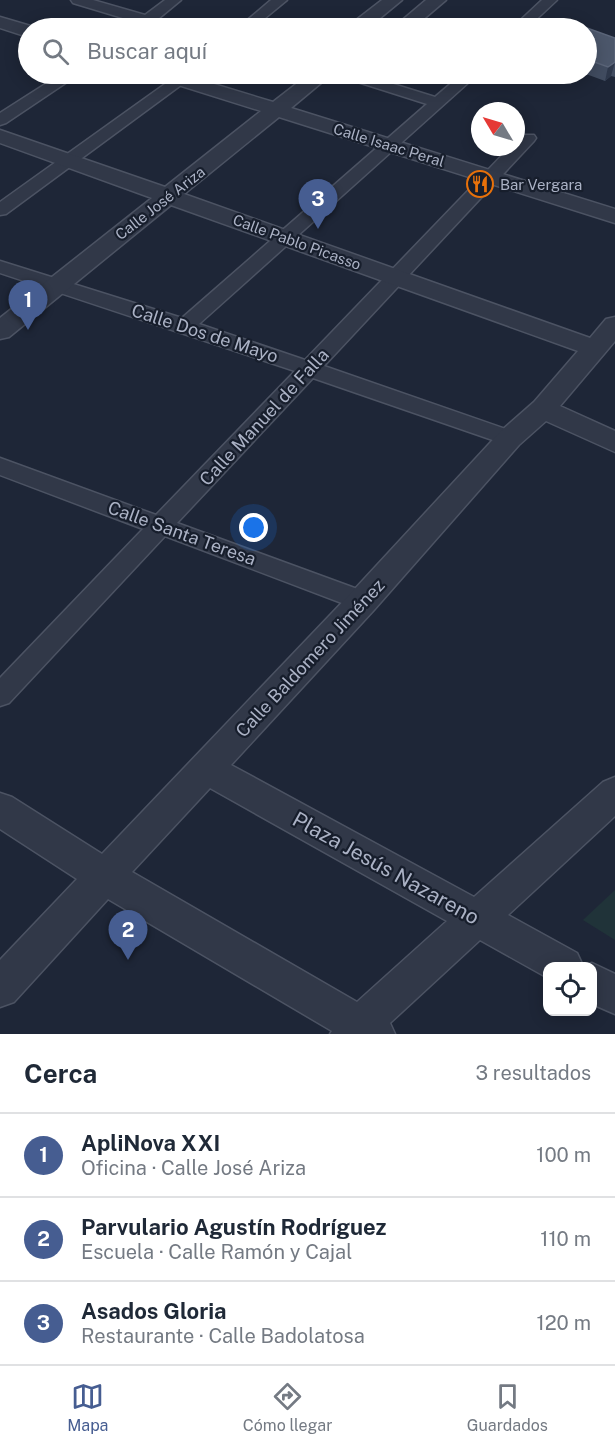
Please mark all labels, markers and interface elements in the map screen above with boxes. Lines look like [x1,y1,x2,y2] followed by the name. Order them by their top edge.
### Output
[18,18,597,84] search box
[39,35,72,68] icon: search
[87,38,207,64] text: Buscar aquí
[471,102,525,156] north arrow
[331,120,447,170] street label: Calle Isaac Peral
[112,163,208,243] street label: Calle José Ariza
[465,169,495,199] restaurant icon: Bar Vergara
[500,176,582,193] place label: Bar Vergara
[298,180,338,229] pin: 3
[231,211,363,273] street label: Calle Pablo Picasso
[9,280,48,330] pin: 1
[129,299,281,367] street label: Calle Dos de Mayo
[195,344,333,490] street label: Calle Manuel de Falla
[105,496,259,570] street label: Calle Santa Teresa
[239,513,268,542] your location
[231,575,389,741] street label: Calle Baldomero Jiménez
[288,806,484,930] street label: Plaza Jesús Nazareno
[108,910,148,960] pin: 2
[543,962,597,1016] map controls
[543,962,597,1016] button: locate
[24,1058,97,1089] text: Cerca
[475,1061,591,1085] text: 3 resultados
[81,1130,220,1156] text: ApliNova XXI
[39,1143,48,1167] text: 1
[536,1143,591,1167] text: 100 m
[81,1156,306,1180] text: Oficina · Calle José Ariza
[81,1214,386,1240] text: Parvulario Agustín Rodríguez
[37,1227,50,1251] text: 2
[540,1227,591,1251] text: 110 m
[81,1240,352,1264] text: Escuela · Calle Ramón y Cajal
[81,1298,227,1324] text: Asados Gloria
[37,1311,50,1335] text: 3
[537,1311,591,1335] text: 120 m
[81,1324,365,1348] text: Restaurante · Calle Badolatosa
[67,1380,108,1435] tab: Mapa
[243,1380,332,1435] tab: Cómo llegar
[467,1380,548,1435] tab: Guardados

